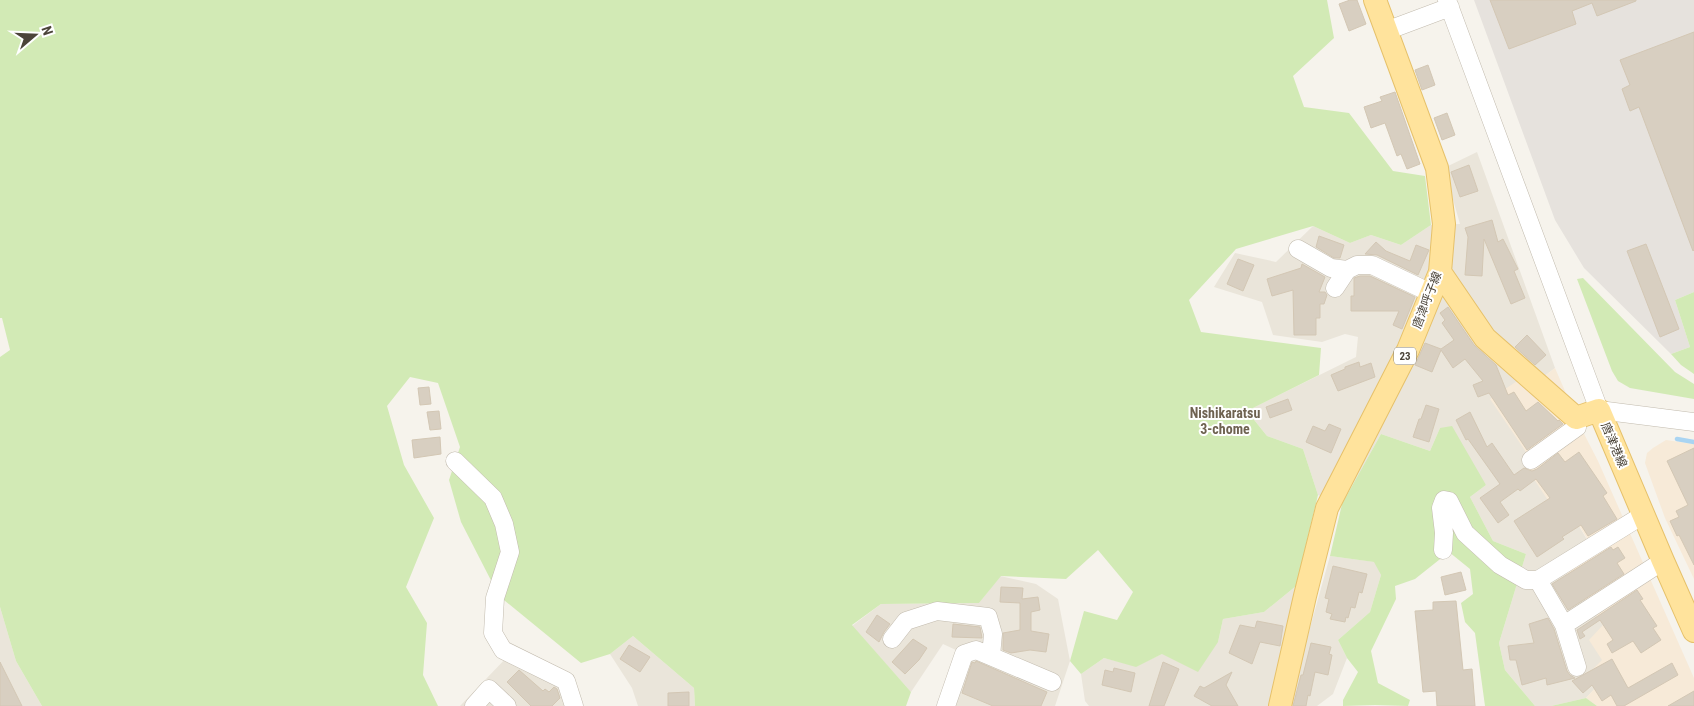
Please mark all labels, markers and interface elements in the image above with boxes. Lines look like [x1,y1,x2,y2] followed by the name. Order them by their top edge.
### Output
[10,10,60,60] north arrow
[38,24,56,37] text: N
[1410,269,1444,331] street label: 唐津呼子線
[1394,348,1416,364] road number: 23
[1190,405,1260,437] district label: Nishikaratsu 3-chome
[1598,420,1630,470] street label: 唐津港線

